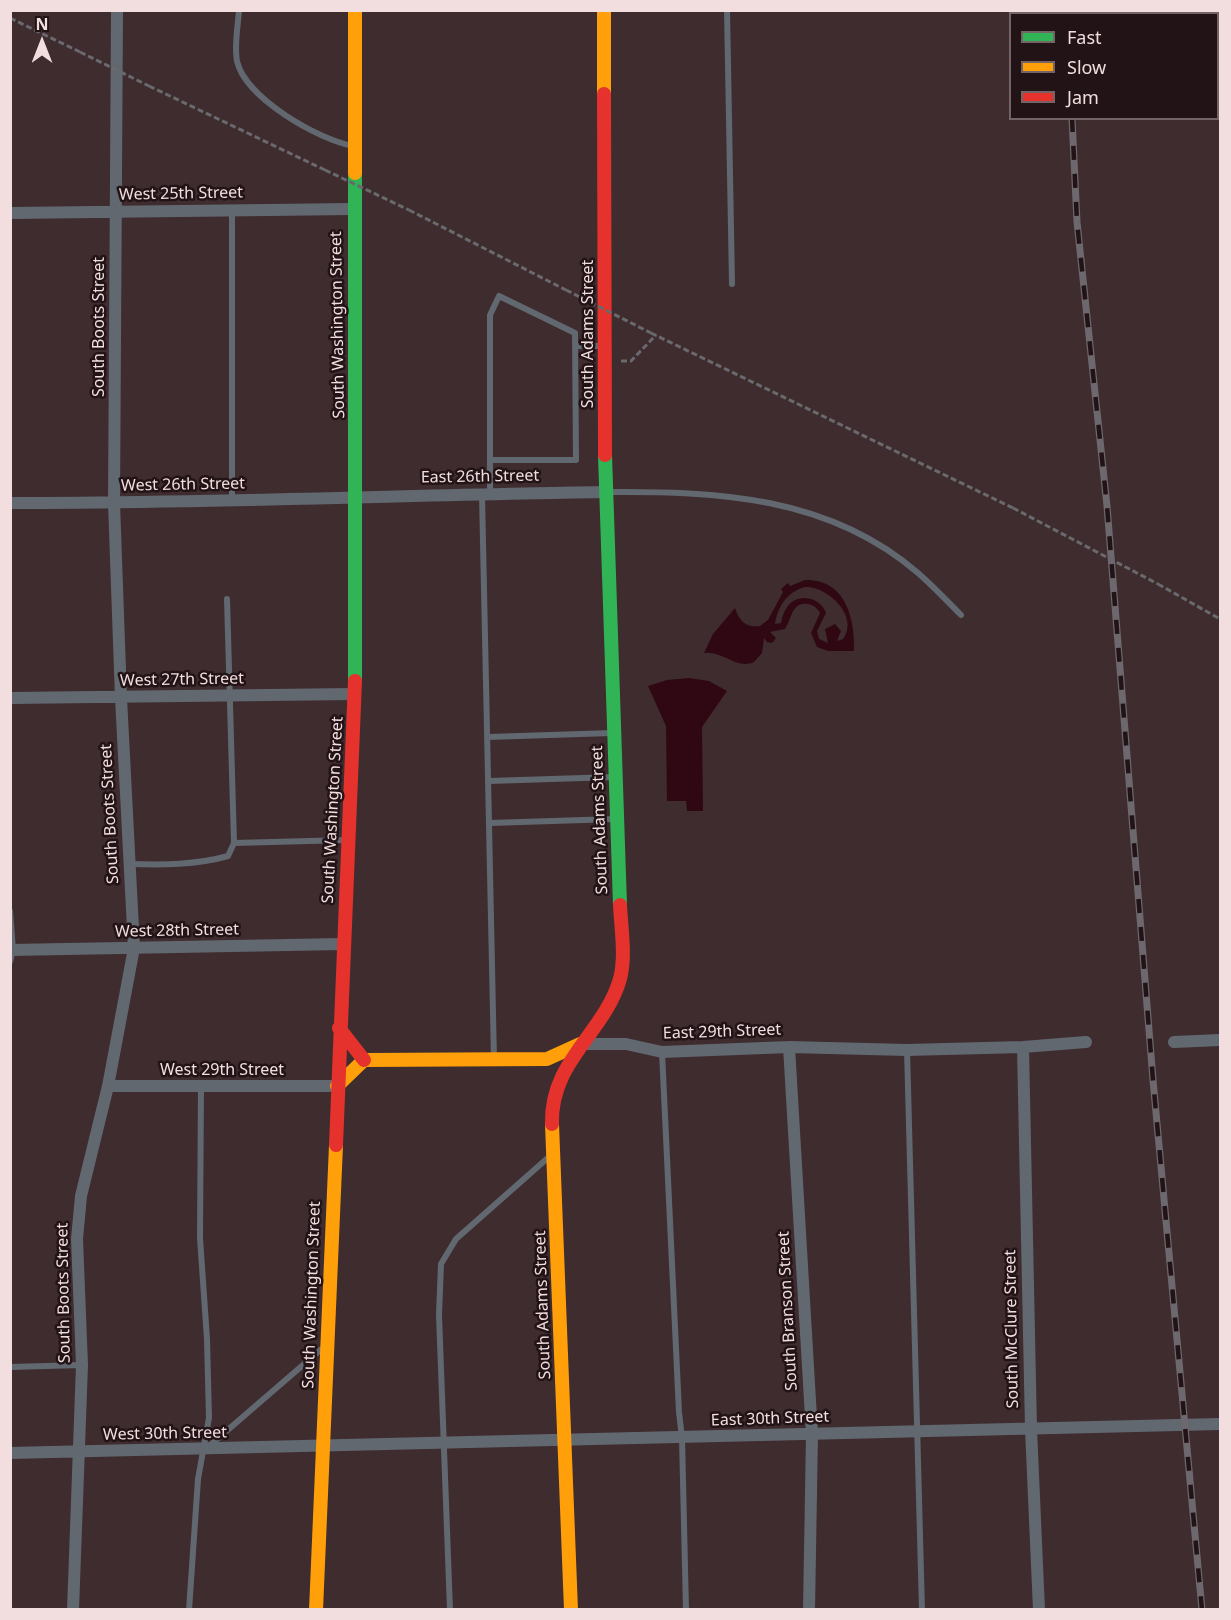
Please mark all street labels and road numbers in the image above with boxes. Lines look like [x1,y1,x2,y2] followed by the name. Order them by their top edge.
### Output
[119,183,243,205] street label: West 25th Street
[327,231,349,419] street label: South Washington Street
[89,257,109,397] street label: South Boots Street
[578,260,598,408] street label: South Adams Street
[421,466,539,488] street label: East 26th Street
[121,474,245,496] street label: West 26th Street
[120,669,244,691] street label: West 27th Street
[319,716,347,904] street label: South Washington Street
[97,743,123,885] street label: South Boots Street
[588,745,612,895] street label: South Adams Street
[115,920,239,942] street label: West 28th Street
[663,1020,781,1044] street label: East 29th Street
[160,1060,284,1080] street label: West 29th Street
[299,1201,325,1389] street label: South Washington Street
[53,1223,75,1363] street label: South Boots Street
[531,1230,555,1380] street label: South Adams Street
[774,1231,802,1391] street label: South Branson Street
[1001,1250,1023,1408] street label: South McClure Street
[711,1407,829,1431] street label: East 30th Street
[103,1423,227,1445] street label: West 30th Street

